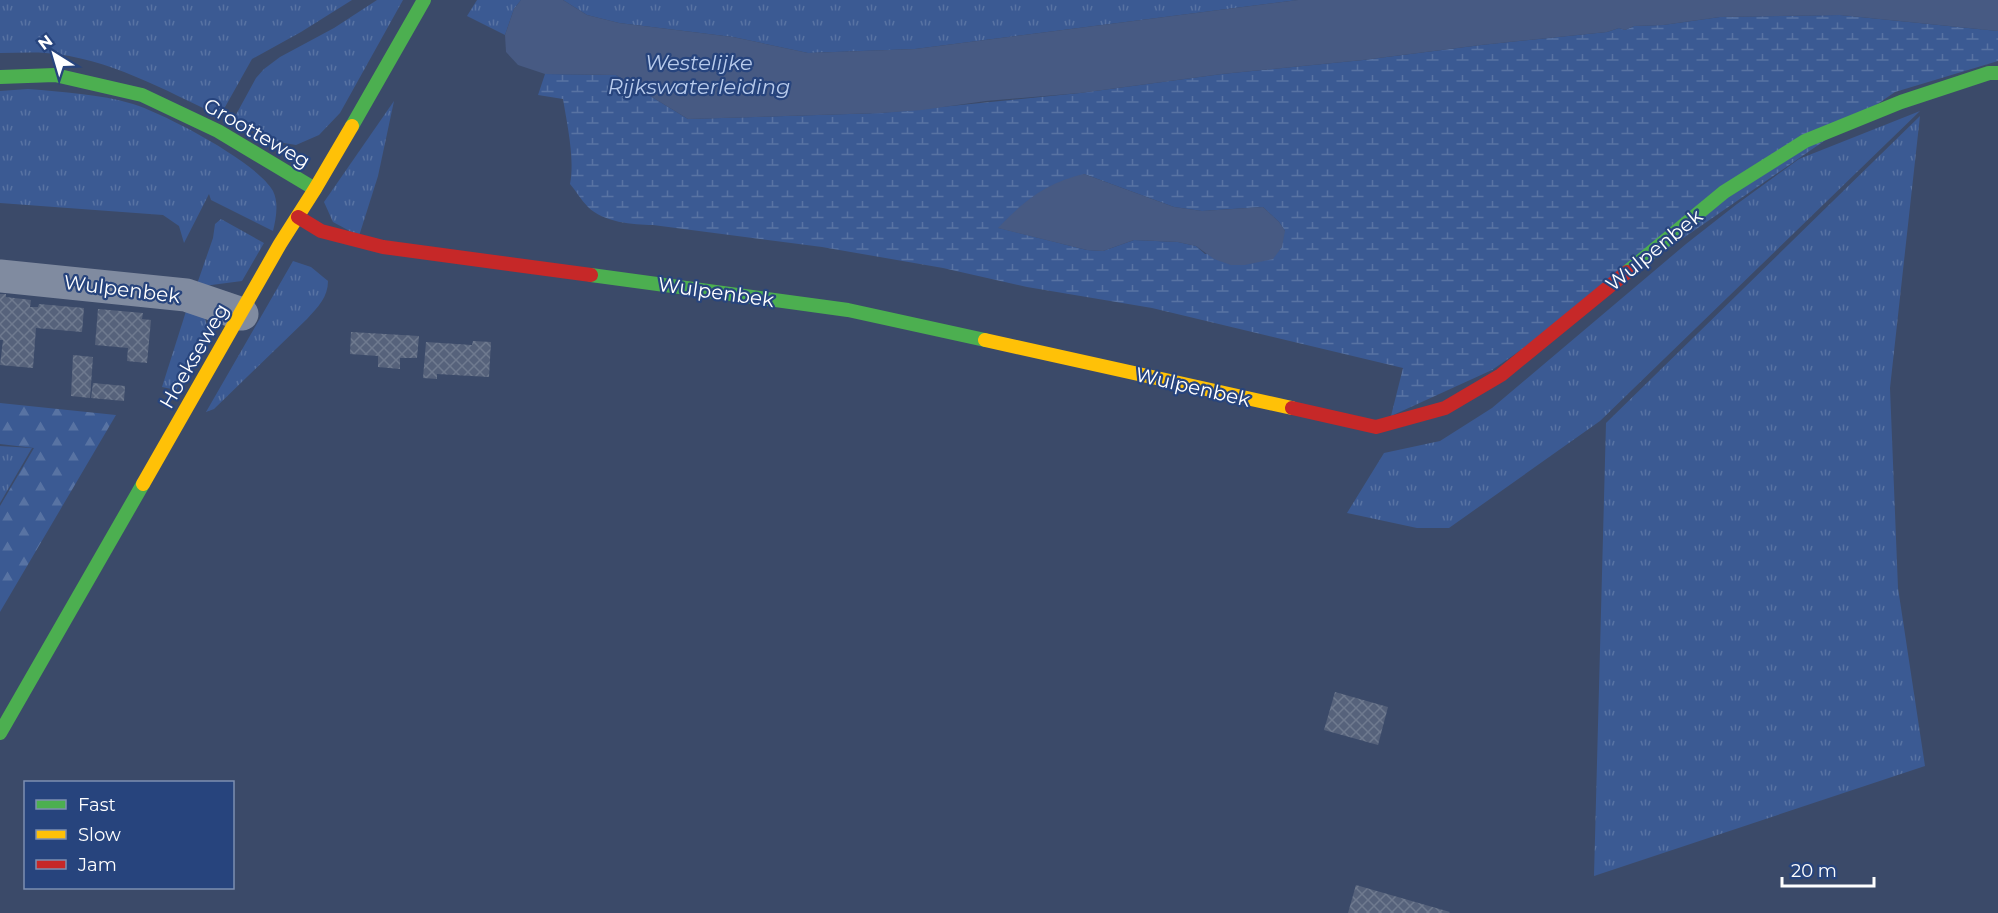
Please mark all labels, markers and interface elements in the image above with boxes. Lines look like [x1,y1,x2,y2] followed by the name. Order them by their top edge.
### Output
[24,24,84,84] north arrow
[34,31,56,54] text: N
[608,50,790,99] water label: Westelijke Rijkswaterleiding
[200,93,314,173] street label: Grootteweg
[1601,204,1707,296] street label: Wulpenbek
[62,270,182,308] street label: Wulpenbek
[656,272,776,312] street label: Wulpenbek
[154,299,234,413] street label: Hoekseweg
[1133,362,1253,412] street label: Wulpenbek
[24,781,234,889] legend
[78,794,116,816] text: Fast
[78,824,121,846] text: Slow
[1782,850,1874,888] scale bar
[77,854,117,876] text: Jam
[1791,860,1837,882] text: 20 m

